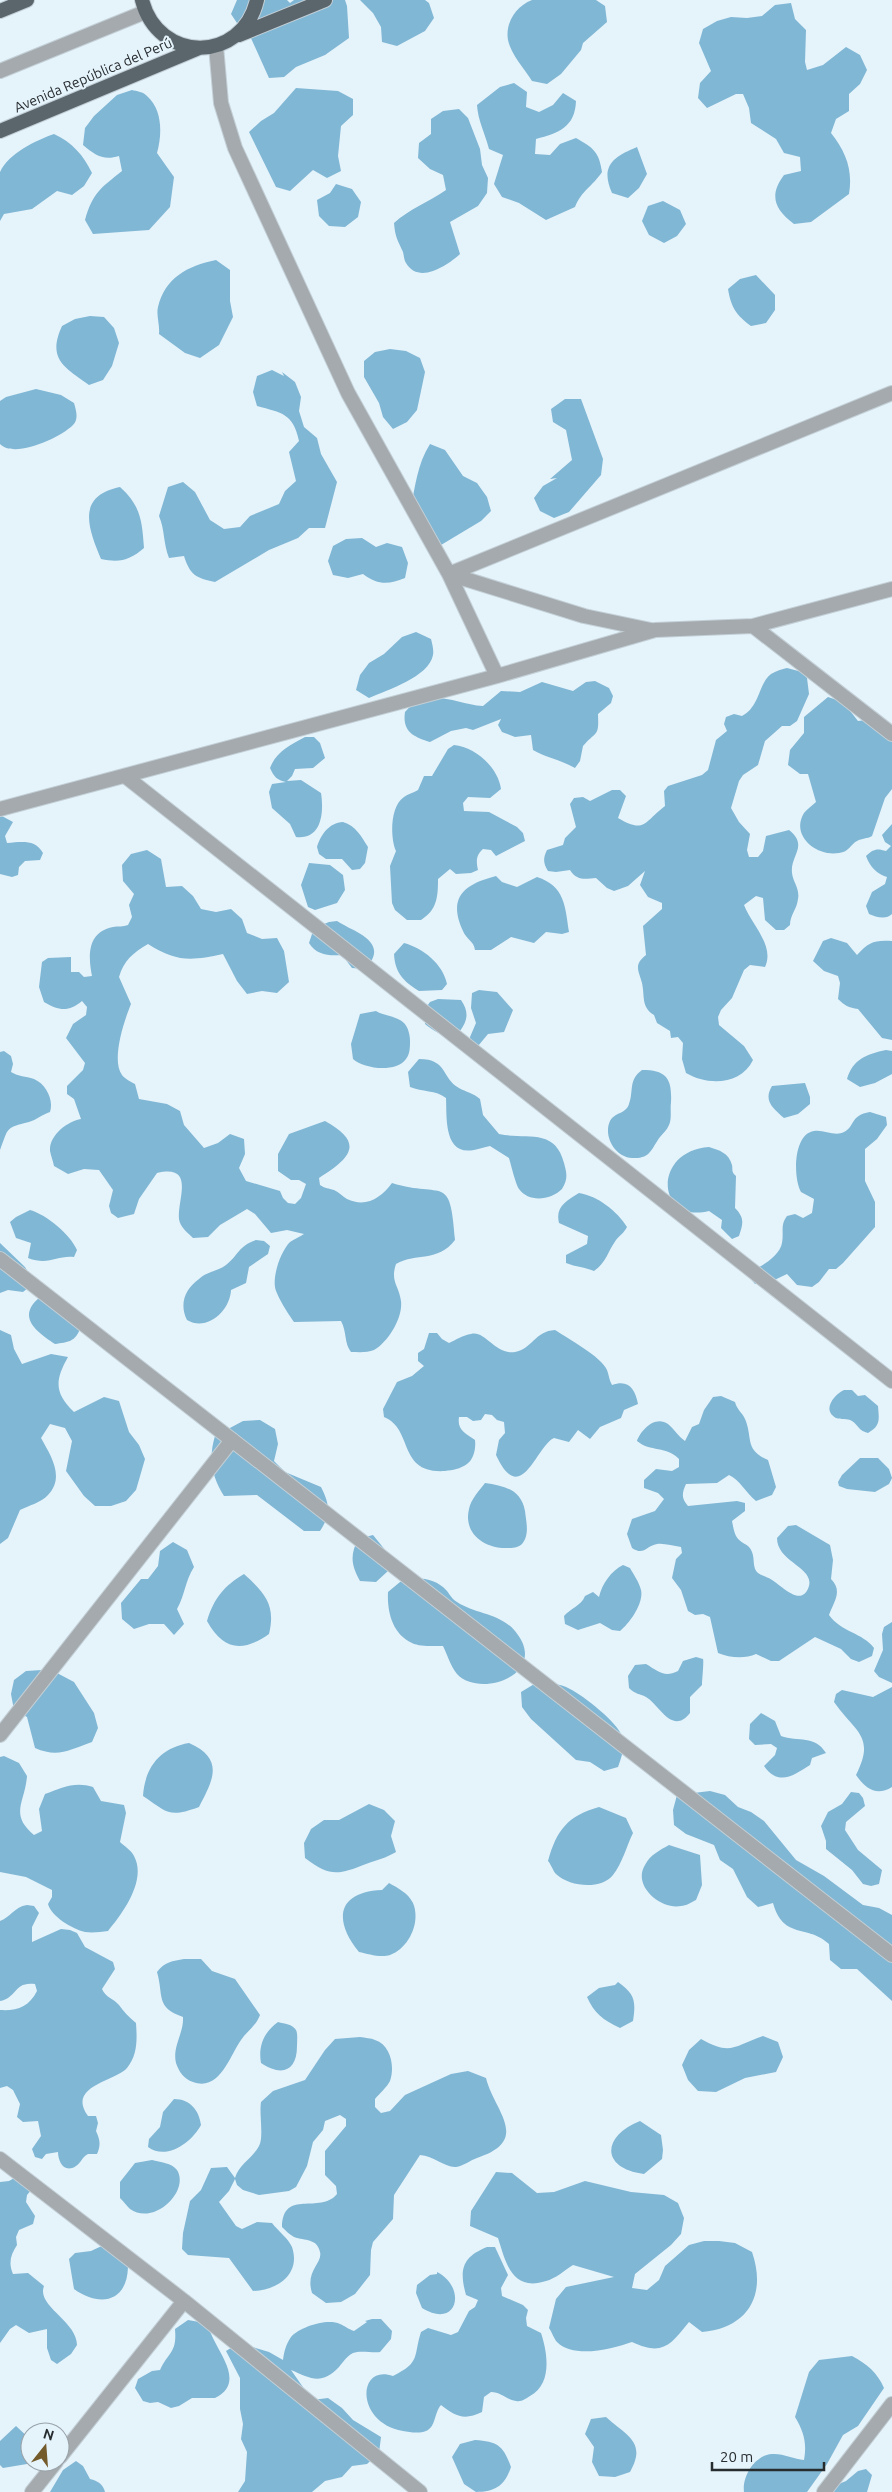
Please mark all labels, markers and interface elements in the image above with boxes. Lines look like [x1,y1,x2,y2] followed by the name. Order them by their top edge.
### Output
[12,34,174,116] street label: Avenida República del Perú
[20,2422,70,2472] north arrow
[41,2425,56,2444] text: N
[712,2440,824,2472] scale bar
[720,2448,753,2465] text: 20 m

